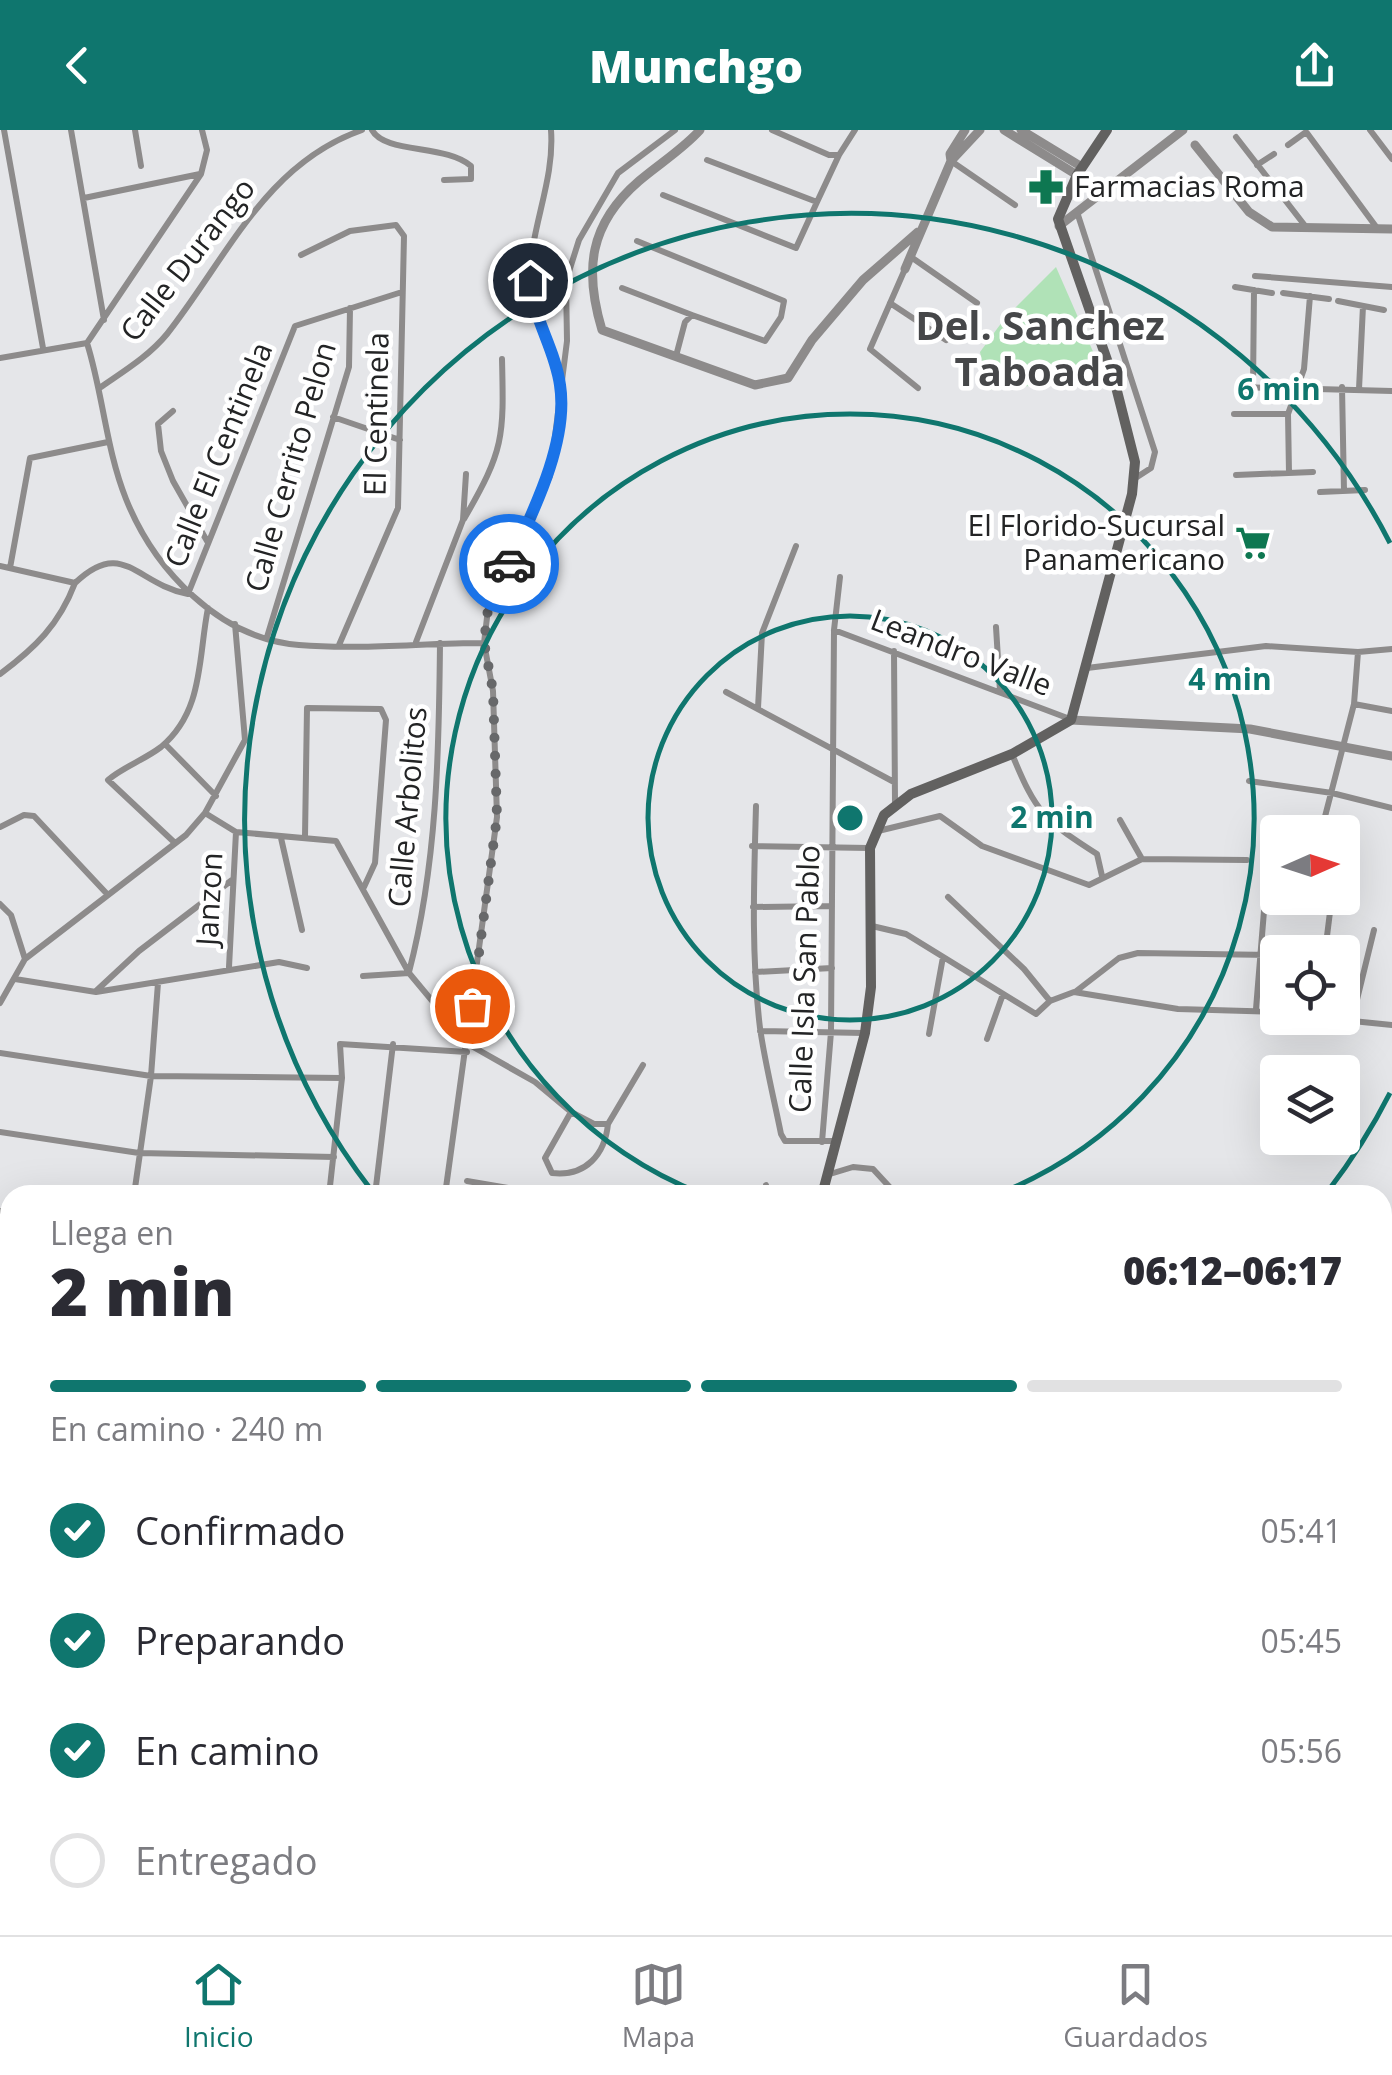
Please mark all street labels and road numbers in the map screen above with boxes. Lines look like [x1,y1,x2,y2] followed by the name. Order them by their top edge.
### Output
[110,169,264,349] street label: Calle Durango
[354,332,397,496] street label: El Centinela
[154,336,281,573] street label: Calle El Centinela
[234,337,345,597] street label: Calle Cerrito Pelon
[865,598,1058,705] street label: Leandro Valle
[377,705,436,909] street label: Calle Arbolitos
[778,844,829,1114] street label: Calle Isla San Pablo
[185,851,231,950] street label: Janzon

